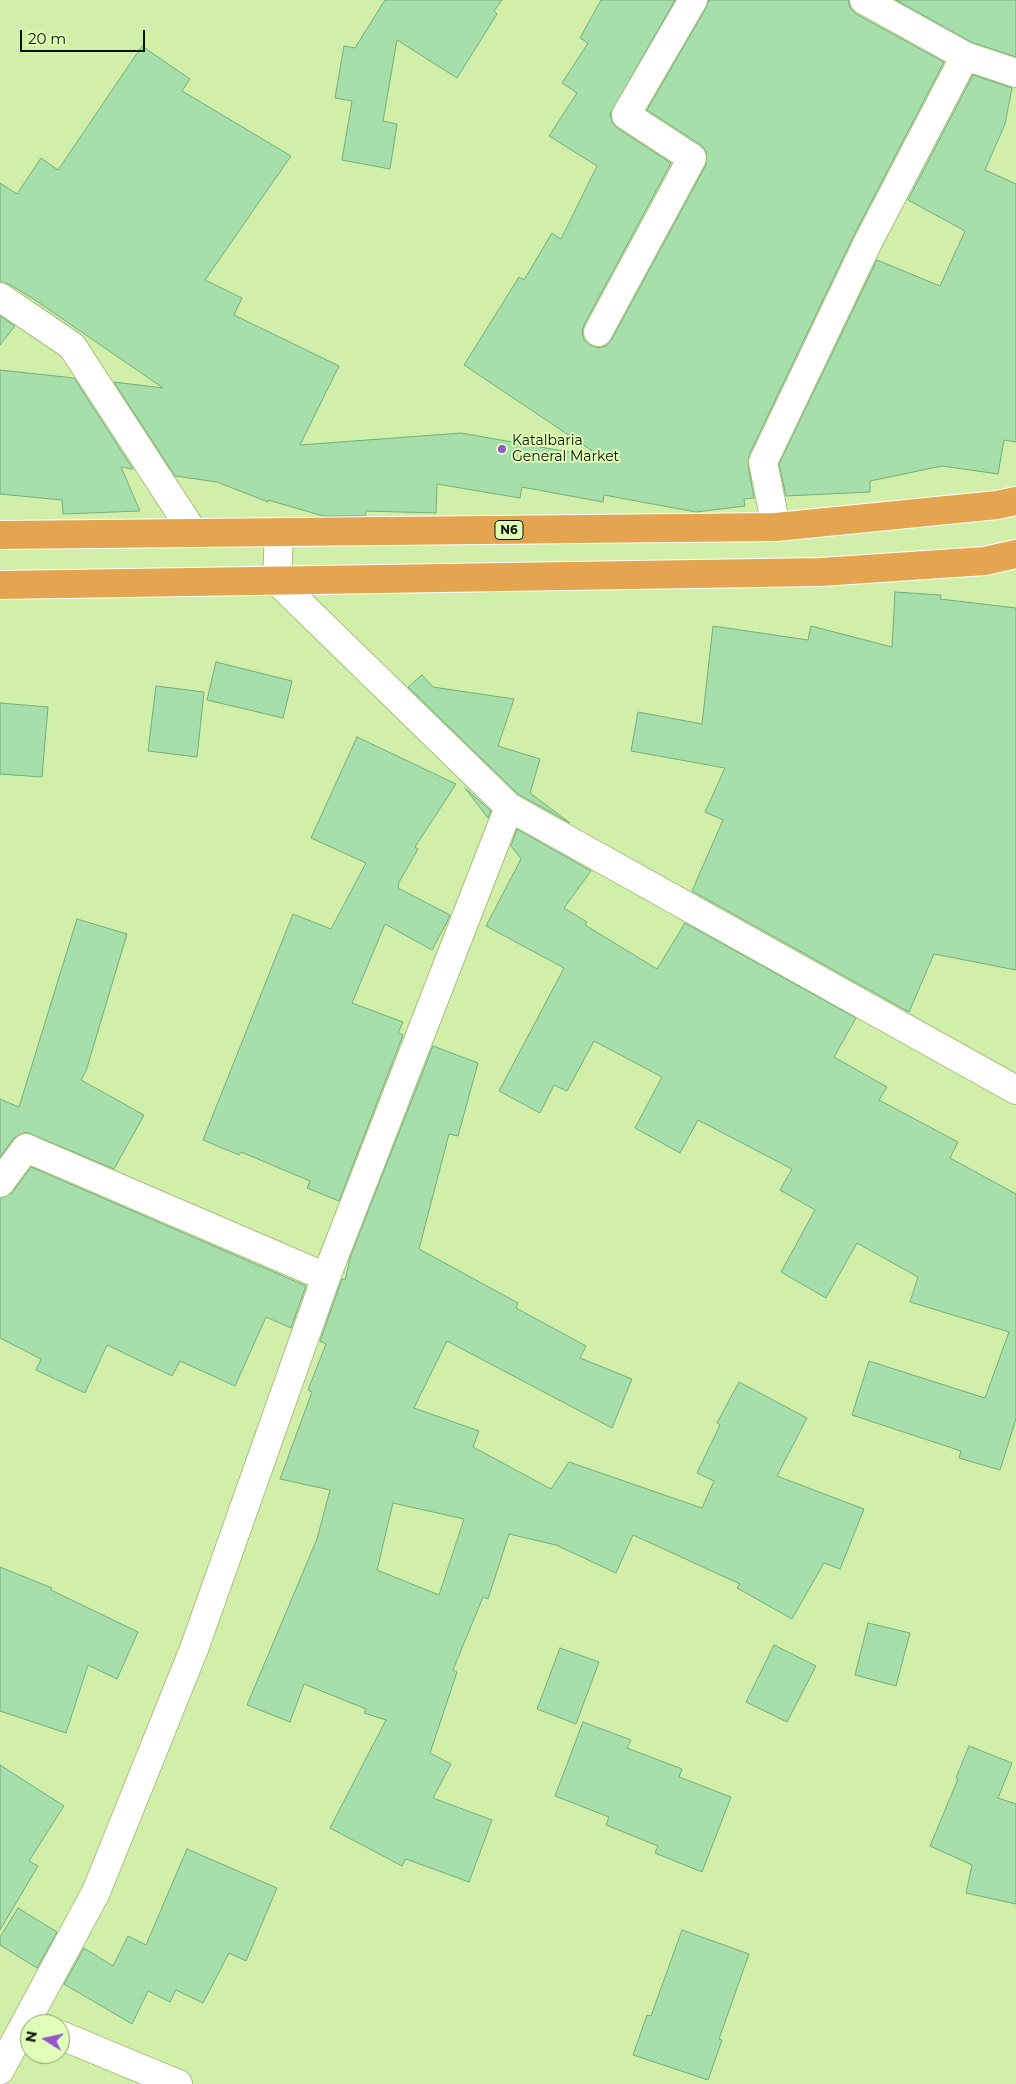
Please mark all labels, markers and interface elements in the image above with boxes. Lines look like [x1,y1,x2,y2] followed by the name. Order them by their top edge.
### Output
[22,20,148,52] scale bar
[28,29,66,48] text: 20 m
[512,433,619,466] place label: Katalbaria General Market
[496,443,508,455] marker: Katalbaria General Market
[495,520,523,540] road number: N6
[20,2014,70,2064] north arrow
[21,2029,41,2044] text: N

